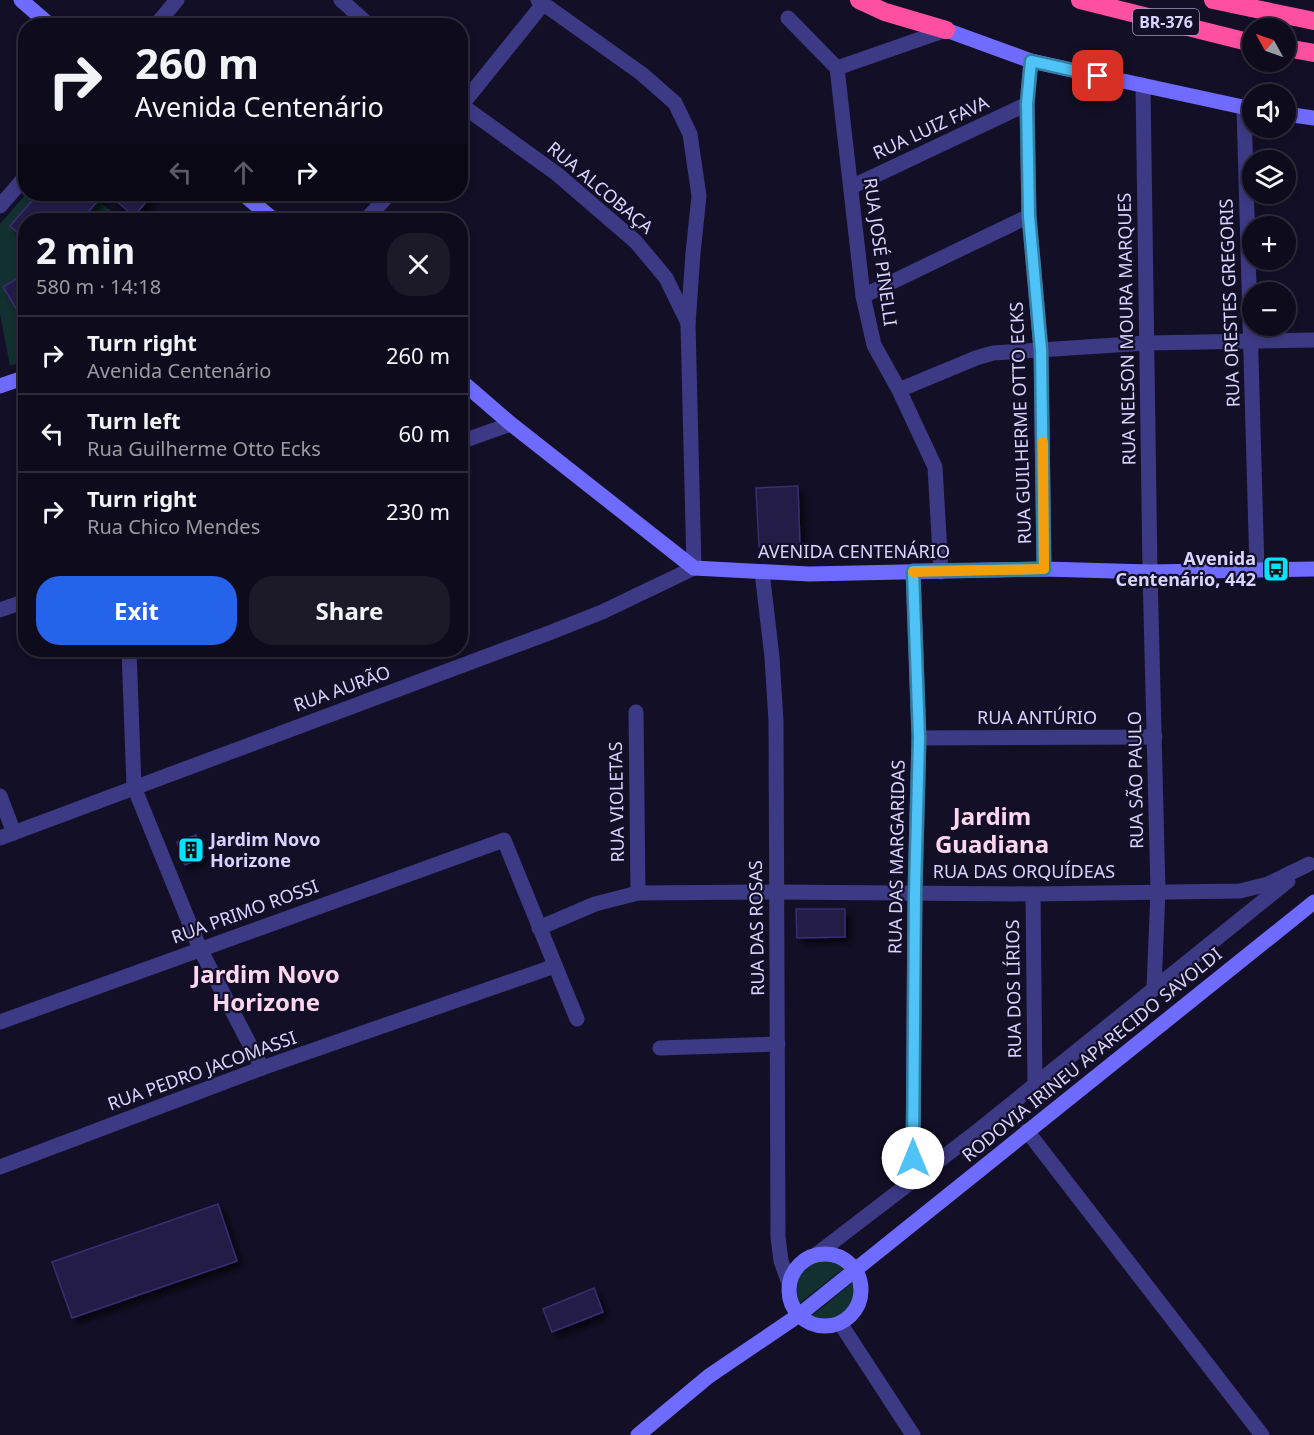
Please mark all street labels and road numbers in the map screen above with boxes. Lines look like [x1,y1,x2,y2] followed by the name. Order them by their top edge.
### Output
[1133,9,1199,35] road number: BR-376
[869,90,993,164] street label: RUA LUIZ FAVA
[542,136,659,239] street label: RUA ALCOBAÇA
[859,176,903,328] street label: RUA JOSÉ PINELLI
[1112,192,1140,466] street label: RUA NELSON MOURA MARQUES
[1213,198,1245,408] street label: RUA ORESTES GREGORIS
[1004,301,1036,545] street label: RUA GUILHERME OTTO ECKS
[758,539,950,563] street label: AVENIDA CENTENÁRIO
[290,659,393,717] street label: RUA AURÃO
[977,705,1097,729] street label: RUA ANTÚRIO
[1122,711,1148,849] street label: RUA SÃO PAULO
[603,741,629,863] street label: RUA VIOLETAS
[882,760,910,954] street label: RUA DAS MARGARIDAS
[933,859,1115,883] street label: RUA DAS ORQUÍDEAS
[743,860,769,996] street label: RUA DAS ROSAS
[168,873,321,949] street label: RUA PRIMO ROSSI
[1000,919,1026,1059] street label: RUA DOS LÍRIOS
[956,942,1226,1167] street label: RODOVIA IRINEU APARECIDO SAVOLDI
[104,1025,299,1115] street label: RUA PEDRO JACOMASSI

